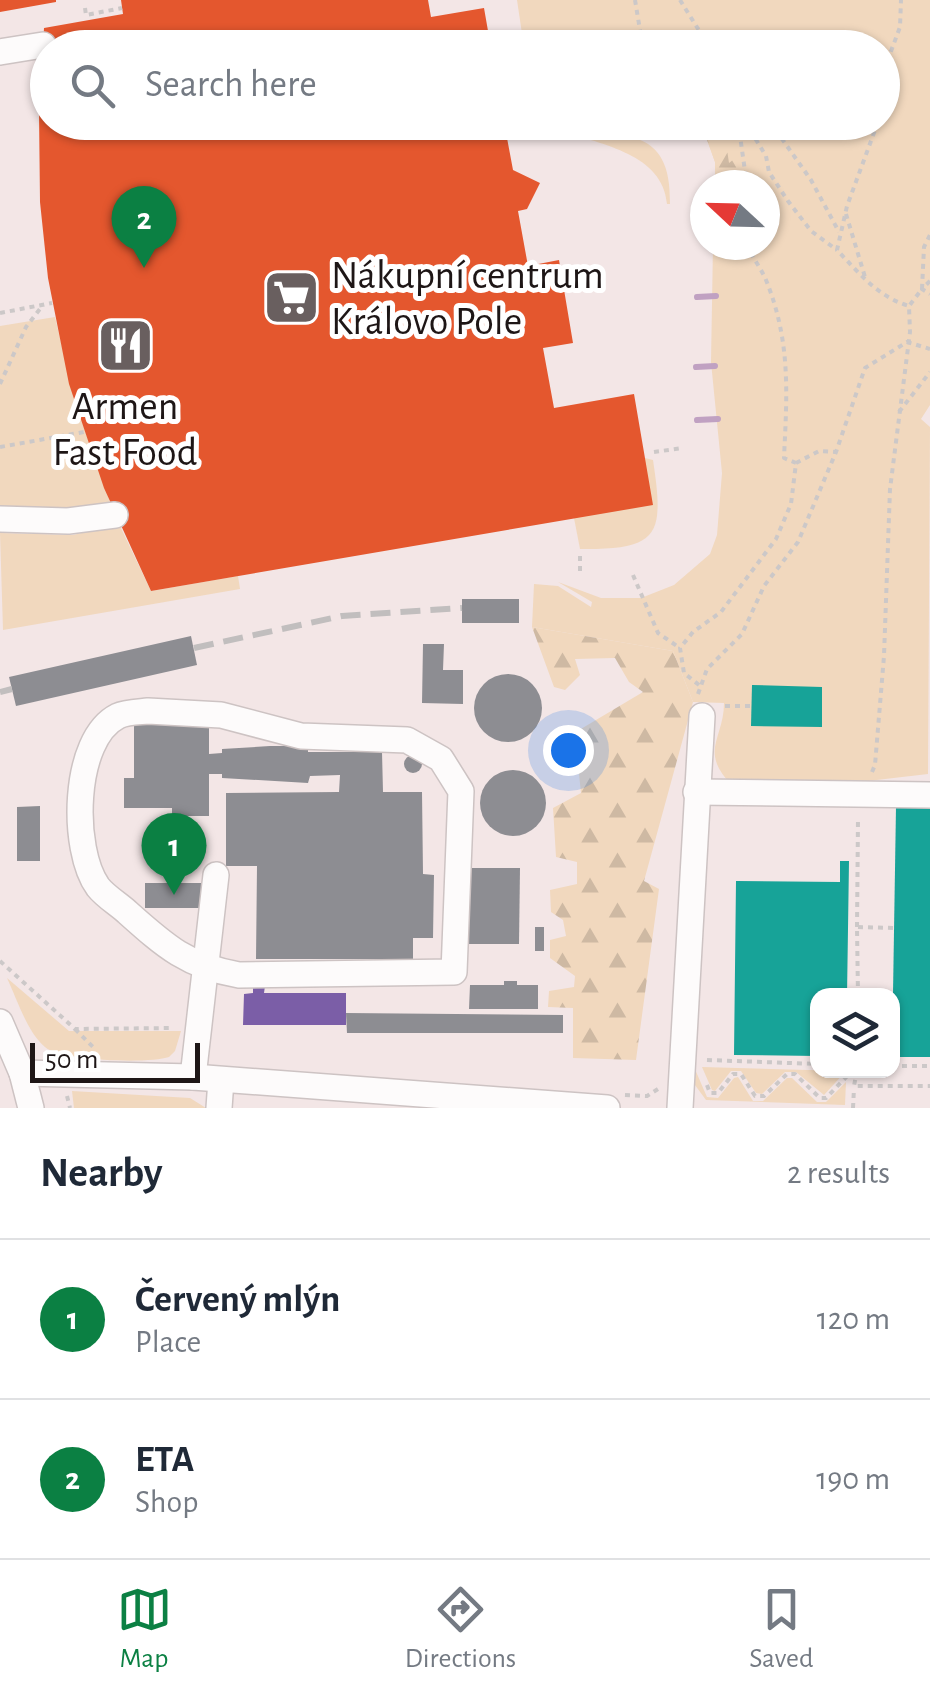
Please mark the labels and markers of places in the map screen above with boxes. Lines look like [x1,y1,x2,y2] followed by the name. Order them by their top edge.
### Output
[112,186,176,268] pin: 2
[331,256,604,342] place label: Nákupní centrum Královo Pole
[262,267,322,327] supermarket icon: Nákupní centrum Královo Pole
[95,316,155,376] restaurant icon: Armen Fast Food
[53,387,197,473] place label: Armen Fast Food
[142,812,206,895] pin: 1

